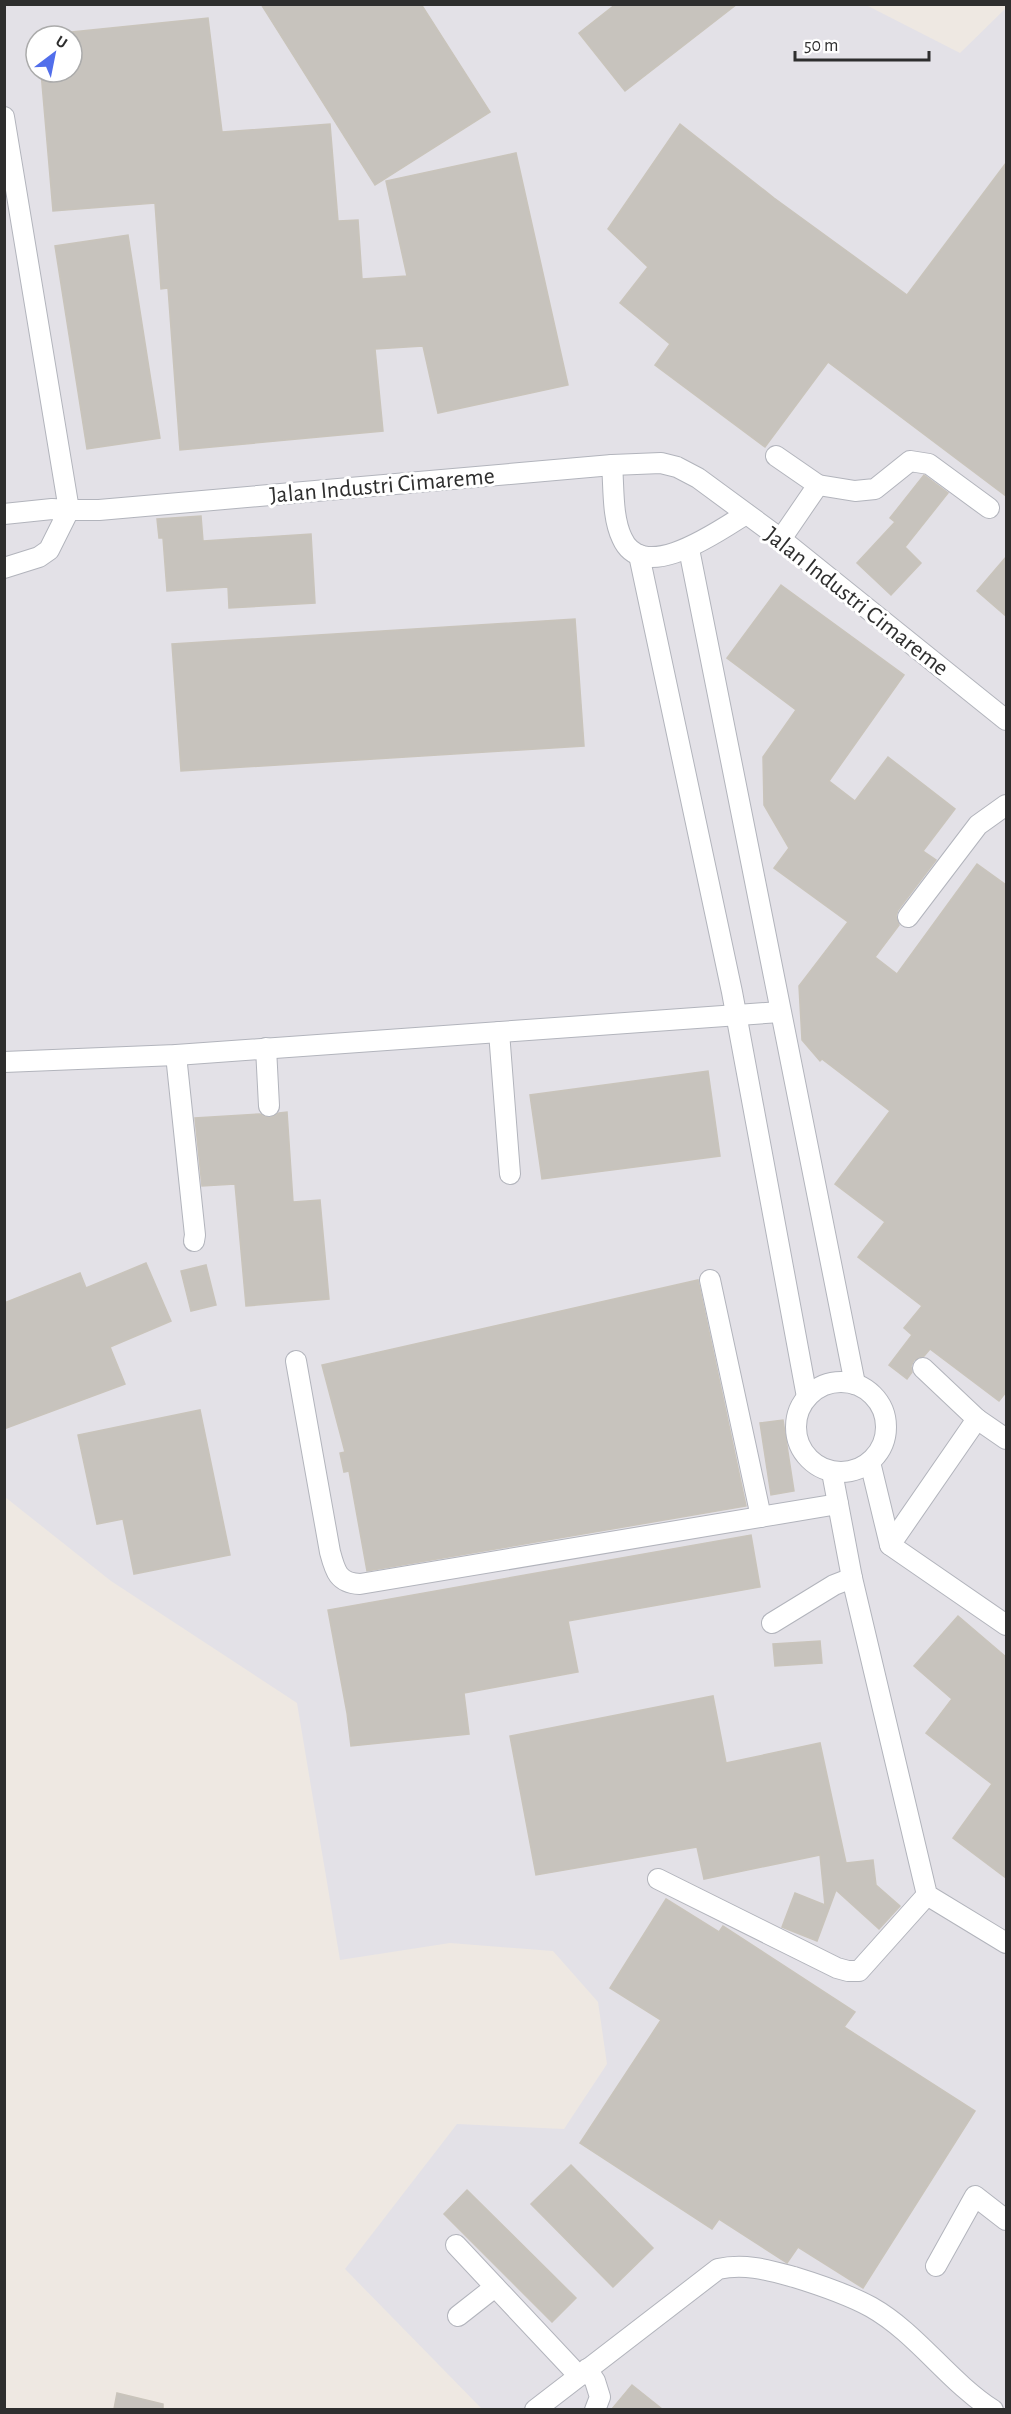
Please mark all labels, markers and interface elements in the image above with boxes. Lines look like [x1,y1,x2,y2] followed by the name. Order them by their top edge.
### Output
[24,24,84,84] north arrow
[795,24,928,62] scale bar
[53,33,70,52] text: U
[804,37,838,55] text: 50 m
[269,464,496,508] street label: Jalan Industri Cimareme
[760,523,953,681] street label: Jalan Industri Cimareme

